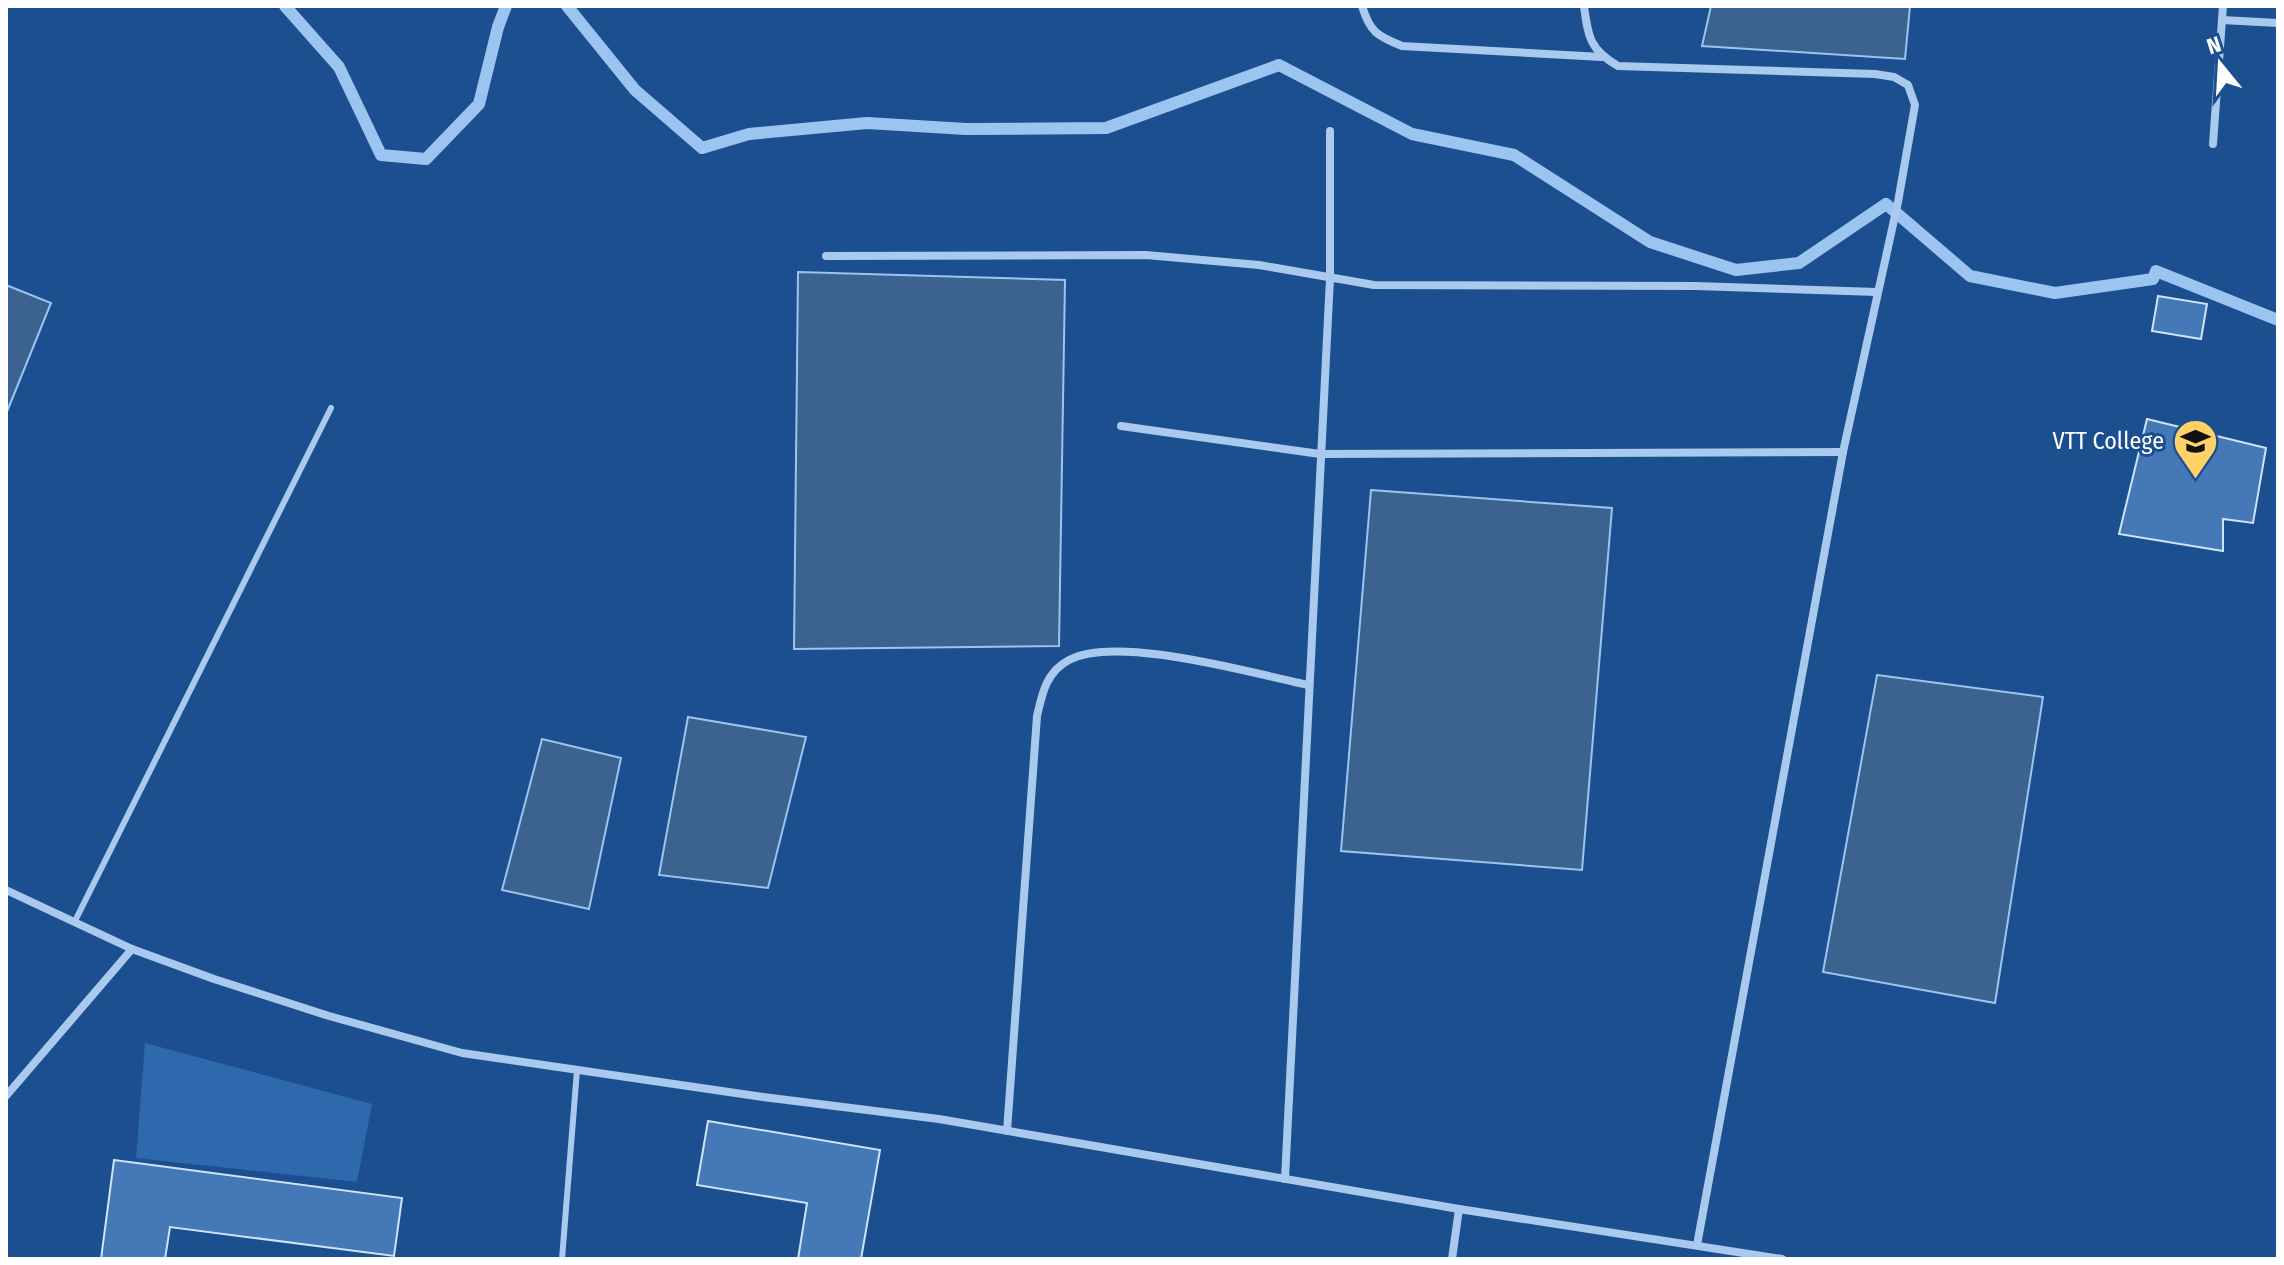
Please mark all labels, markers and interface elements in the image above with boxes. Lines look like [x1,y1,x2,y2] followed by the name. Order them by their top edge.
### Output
[2180,24,2260,104] north arrow
[2204,31,2224,60] text: N
[2171,417,2219,480] school or university icon: VTT College
[2052,427,2164,455] place label: VTT College

